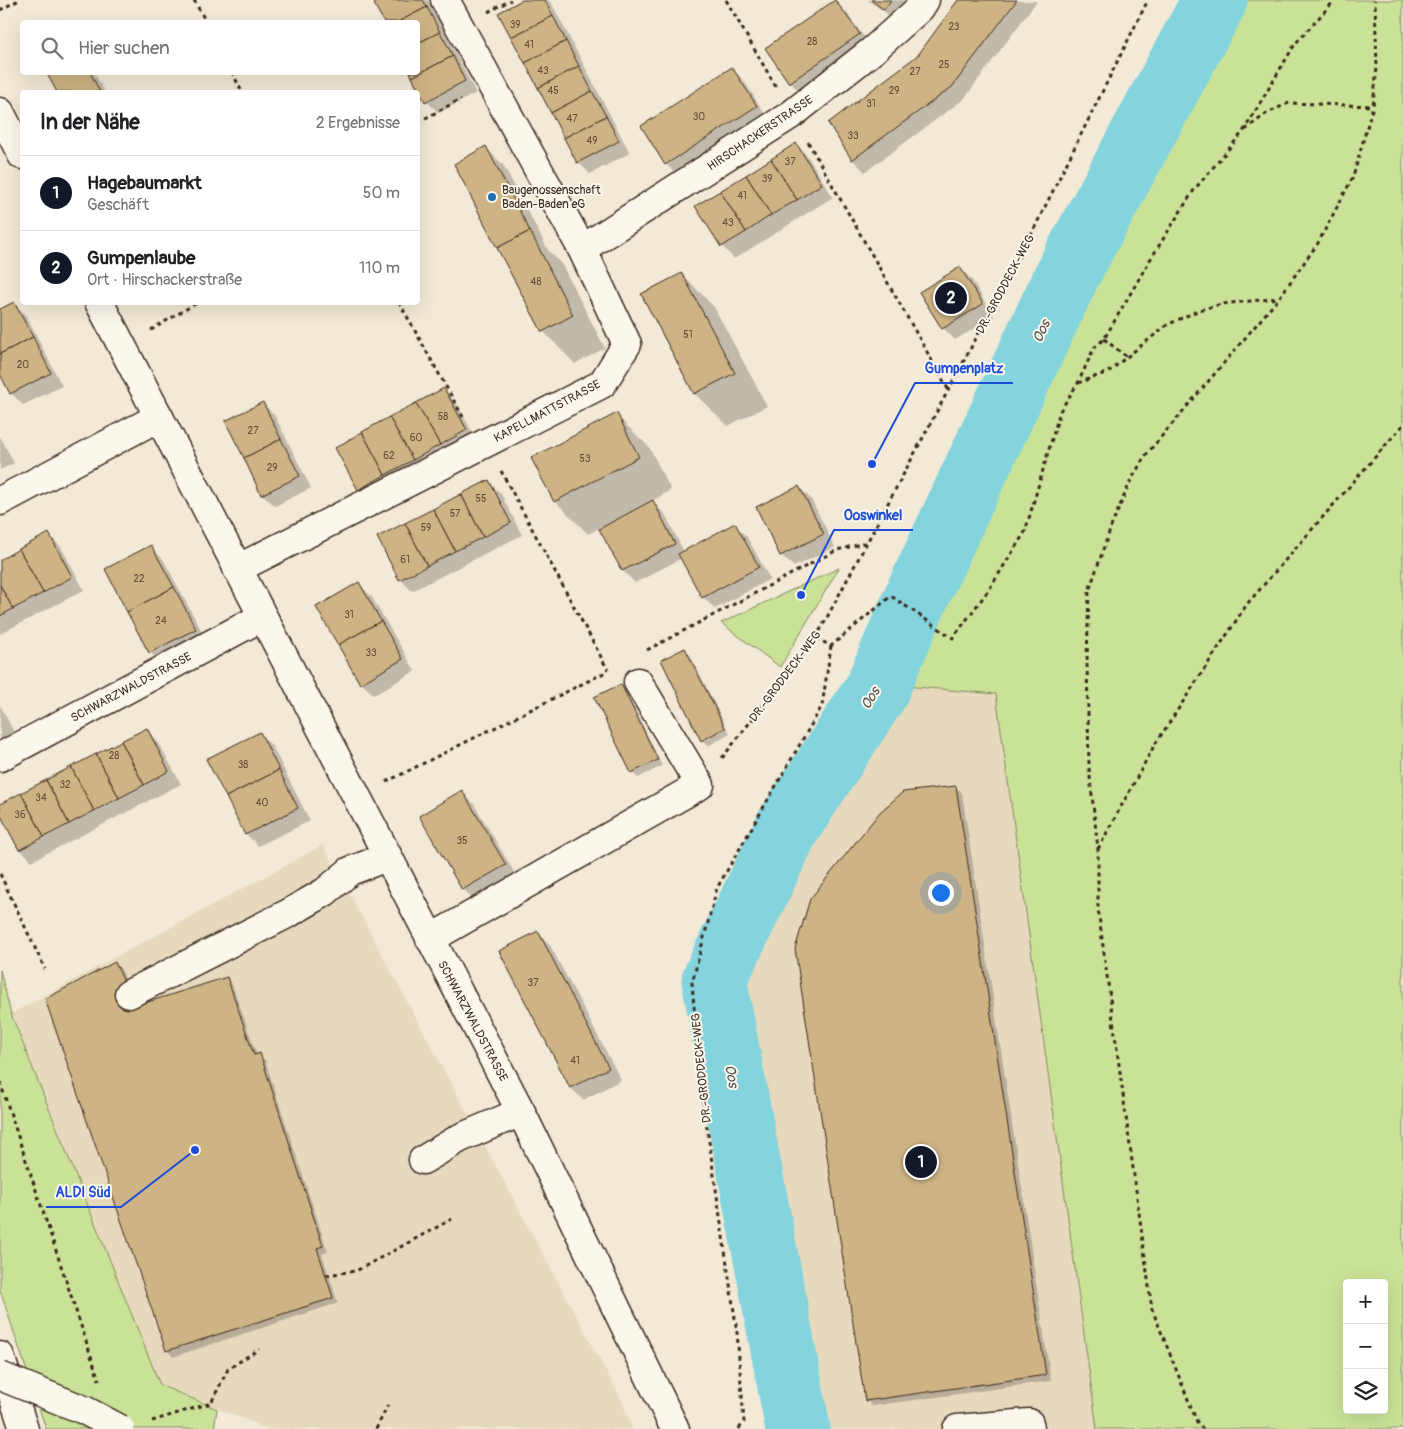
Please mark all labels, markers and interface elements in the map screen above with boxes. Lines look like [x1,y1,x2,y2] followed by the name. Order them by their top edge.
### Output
[510,19,520,31] house number: 39
[20,20,420,75] search box
[949,21,960,33] house number: 23
[38,34,66,62] icon: search
[78,36,170,60] text: Hier suchen
[807,36,817,48] house number: 28
[524,39,534,51] house number: 41
[938,59,950,71] house number: 25
[537,65,549,77] house number: 43
[910,66,921,78] house number: 27
[547,85,559,97] house number: 45
[889,85,899,97] house number: 29
[705,92,816,174] street label: HIRSCHACKERSTRASSE
[866,98,876,110] house number: 31
[40,109,140,136] text: In der Nähe
[693,111,705,123] house number: 30
[316,113,400,133] text: 2 Ergebnisse
[566,113,578,125] house number: 47
[847,130,859,142] house number: 33
[587,135,597,147] house number: 49
[785,156,796,168] house number: 37
[87,171,202,195] text: Hagebaumarkt
[762,173,772,185] house number: 39
[53,183,59,203] text: 1
[363,183,400,203] text: 50 m
[502,183,601,212] place label: Baugenossenschaft Baden-Baden eG
[737,190,747,202] house number: 41
[486,191,498,203] marker: Baugenossenschaft Baden-Baden eG
[87,195,149,215] text: Geschäft
[722,217,734,229] house number: 43
[973,232,1038,336] street label: DR.-GRODDECK-WEG
[87,246,195,270] text: Gumpenlaube
[52,258,60,278] text: 2
[359,258,400,278] text: 110 m
[87,270,242,290] text: Ort · Hirschackerstraße
[531,276,541,288] house number: 48
[935,279,967,317] pin: 2
[1029,316,1055,345] water label: Oos
[683,329,693,341] house number: 51
[915,354,1013,383] callout: Gumpenplatz
[17,359,29,371] house number: 20
[925,360,1004,377] text: Gumpenplatz
[491,377,603,446] street label: KAPELLMATTSTRASSE
[438,411,448,423] house number: 58
[248,425,259,437] house number: 27
[410,432,422,444] house number: 60
[383,450,395,462] house number: 62
[580,453,591,465] house number: 53
[267,462,277,474] house number: 29
[476,493,486,505] house number: 55
[834,501,913,530] callout: Ooswinkel
[844,507,902,524] text: Ooswinkel
[450,508,461,520] house number: 57
[421,522,431,534] house number: 59
[400,554,410,566] house number: 61
[133,573,145,585] house number: 22
[344,609,354,621] house number: 31
[155,615,167,627] house number: 24
[746,628,825,725] street label: DR.-GRODDECK-WEG
[365,647,377,659] house number: 33
[68,649,194,726] street label: SCHWARZWALDSTRASSE
[857,683,884,712] water label: Oos
[109,750,119,762] house number: 28
[238,759,248,771] house number: 38
[59,779,71,791] house number: 32
[35,792,47,804] house number: 34
[256,797,268,809] house number: 40
[14,809,26,821] house number: 36
[457,835,468,847] house number: 35
[928,880,954,906] your location
[434,958,511,1084] street label: SCHWARZWALDSTRASSE
[528,977,539,989] house number: 37
[688,1012,715,1124] street label: DR.-GRODDECK-WEG
[570,1055,580,1067] house number: 41
[721,1063,742,1091] water label: Oos
[905,1143,937,1181] pin: 1
[46,1178,121,1207] callout: ALDI Süd
[55,1184,111,1201] text: ALDI Süd
[1343,1279,1388,1414] map controls
[1343,1279,1388,1324] button: +
[1343,1324,1388,1369] button: −
[1343,1369,1388,1414] button: layers

